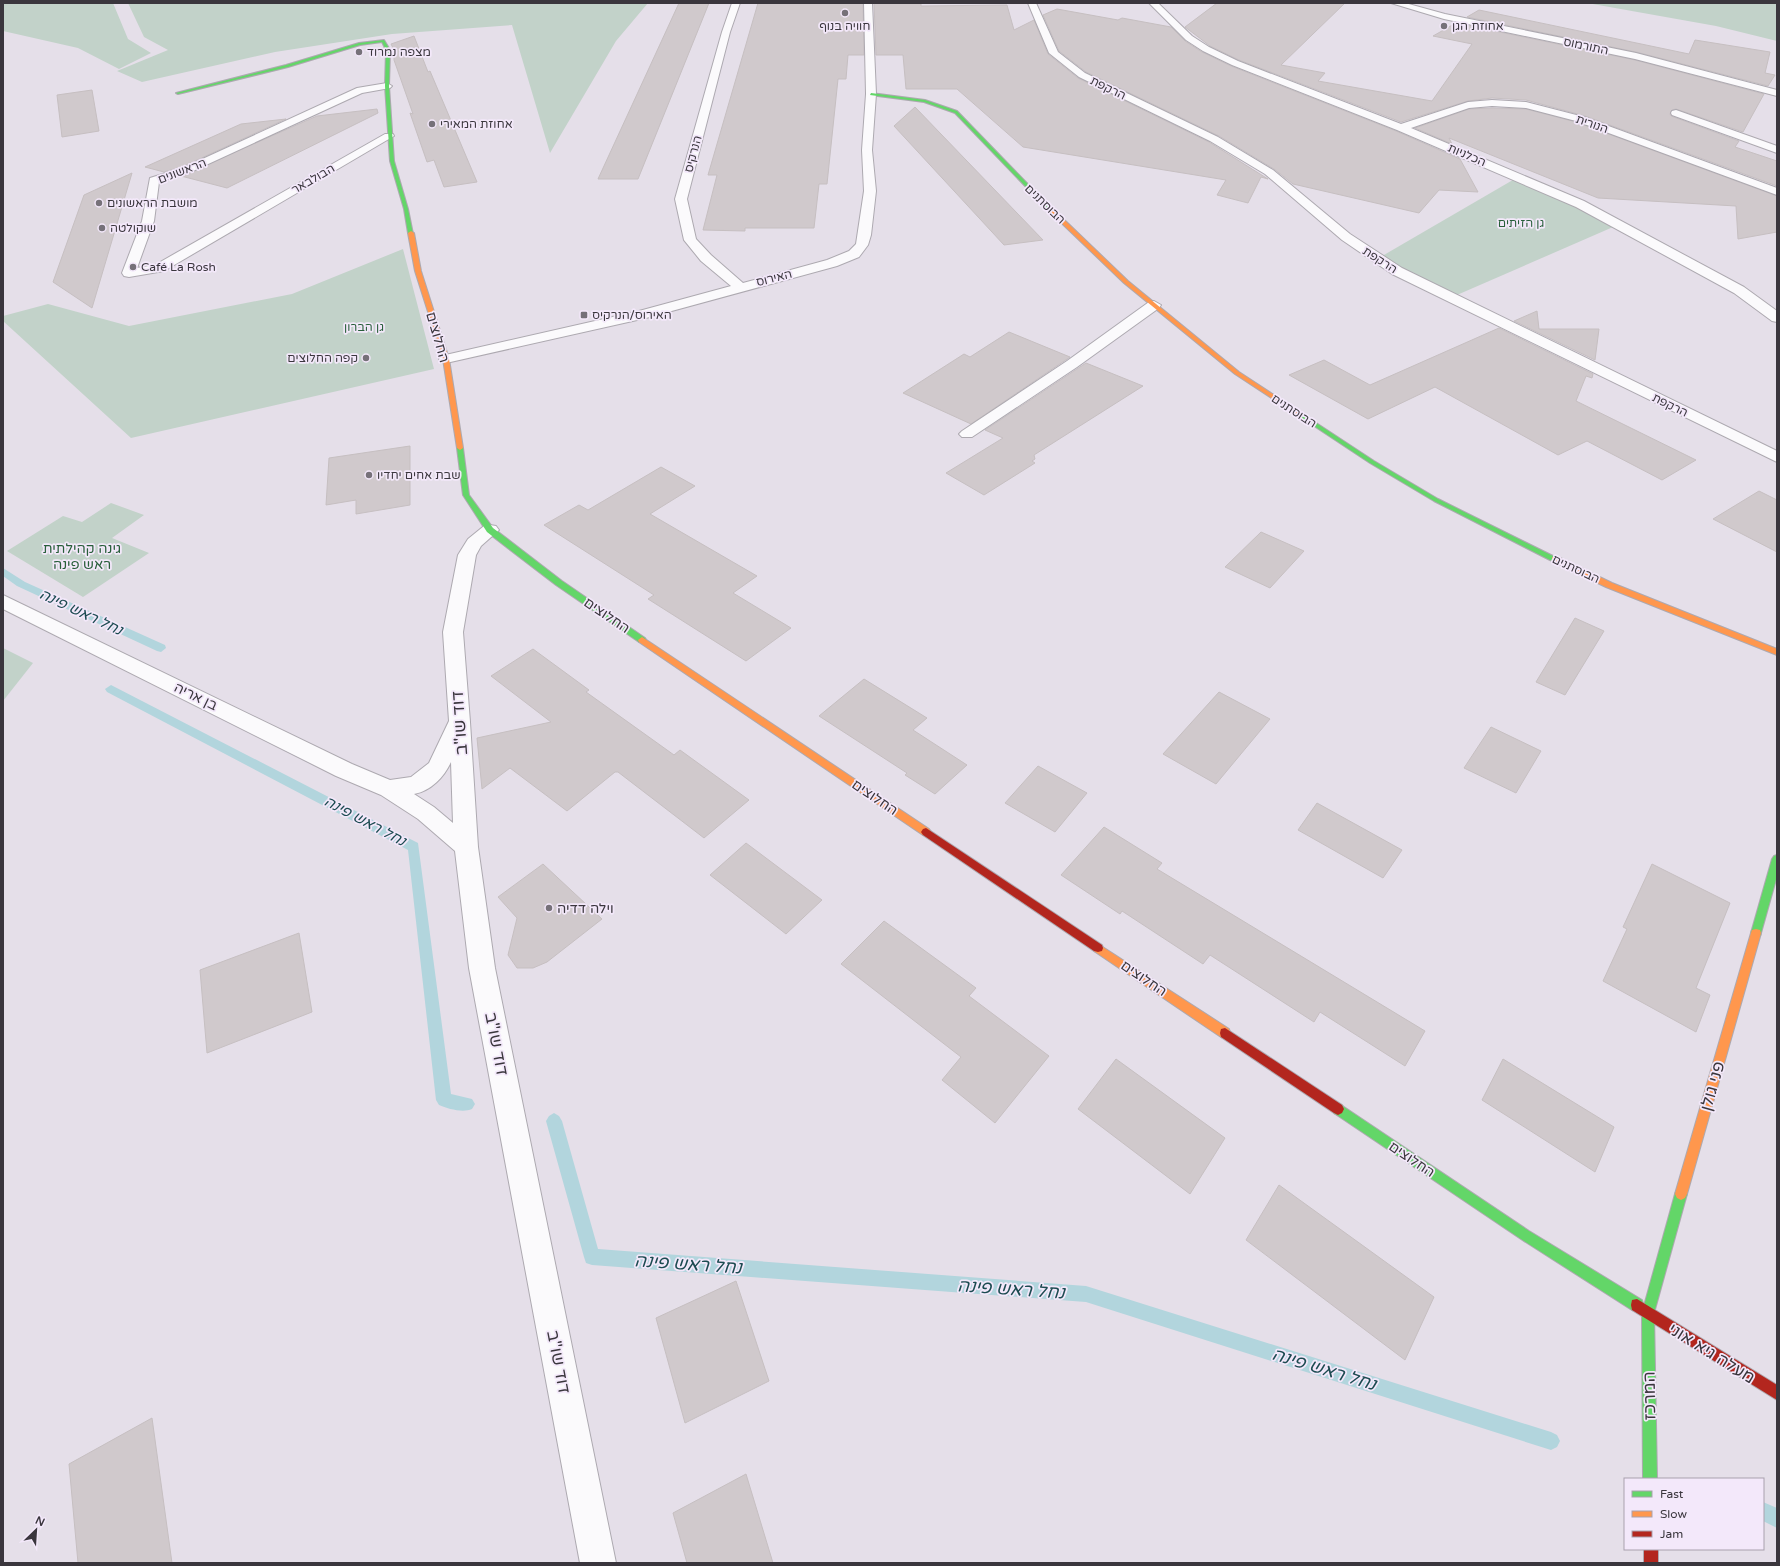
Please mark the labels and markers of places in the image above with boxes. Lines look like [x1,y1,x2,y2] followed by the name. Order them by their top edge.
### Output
[840,8,850,18] marker: חוויה בנוף
[819,19,871,33] place label: חוויה בנוף
[1452,19,1504,33] place label: אחוזת הגן
[1439,21,1449,31] marker: אחוזת הגן
[367,45,431,59] place label: מצפה נמרוד
[354,47,364,57] marker: מצפה נמרוד
[440,117,513,131] place label: אחוזת המאירי
[427,119,437,129] marker: אחוזת המאירי
[107,196,198,210] place label: מושבת הראשונים
[94,198,104,208] marker: מושבת הראשונים
[110,221,156,235] place label: שוקולטה
[97,223,107,233] marker: שוקולטה
[141,260,216,274] place label: Café La Rosh
[128,262,138,272] marker: Café La Rosh
[592,308,672,322] place label: האירוס/הנרקיס
[579,310,589,320] marker: האירוס/הנרקיס
[287,351,358,365] place label: קפה החלוצים
[361,353,371,363] marker: קפה החלוצים
[377,468,461,482] place label: שבת אחים יחדיו
[364,470,374,480] marker: שבת אחים יחדיו
[557,900,614,917] place label: וילה דדיה
[544,903,554,913] marker: וילה דדיה

